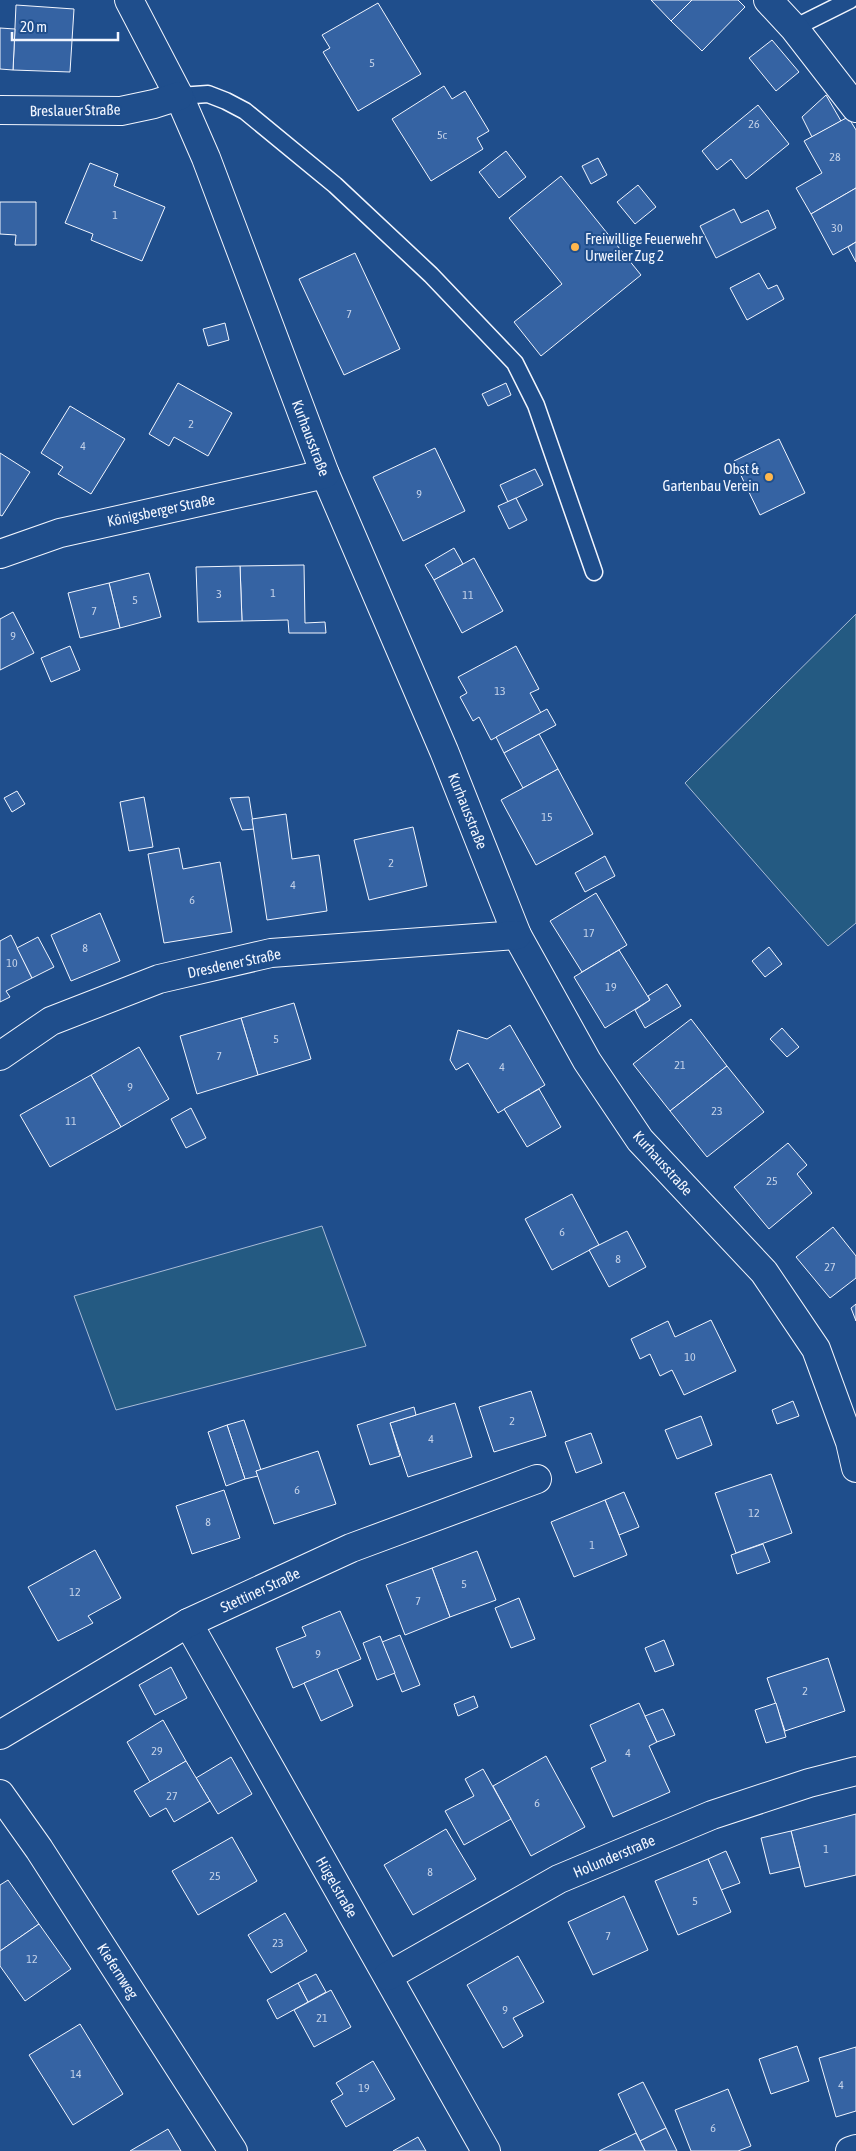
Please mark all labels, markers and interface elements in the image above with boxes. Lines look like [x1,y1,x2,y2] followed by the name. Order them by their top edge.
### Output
[12,10,119,42] scale bar
[20,18,47,35] text: 20 m
[369,56,375,70] house number: 5
[29,101,121,119] street label: Breslauer Straße
[748,117,760,131] house number: 26
[437,128,448,142] house number: 5c
[829,150,841,164] house number: 28
[112,208,118,222] house number: 1
[831,221,843,235] house number: 30
[585,230,703,264] place label: Freiwillige Feuerwehr Urweiler Zug 2
[569,241,581,253] marker: Freiwillige Feuerwehr Urweiler Zug 2
[346,307,352,321] house number: 7
[289,397,333,479] street label: Kurhausstraße
[188,417,194,431] house number: 2
[80,439,86,453] house number: 4
[662,460,759,494] place label: Obst & Gartenbau Verein
[763,471,775,483] marker: Obst & Gartenbau Verein
[416,487,422,501] house number: 9
[106,490,216,530] street label: Königsberger Straße
[270,586,276,600] house number: 1
[216,587,222,601] house number: 3
[462,588,474,602] house number: 11
[132,593,138,607] house number: 5
[91,604,97,618] house number: 7
[10,629,16,643] house number: 9
[494,684,506,698] house number: 13
[445,771,491,852] street label: Kurhausstraße
[541,810,553,824] house number: 15
[388,856,394,870] house number: 2
[290,878,296,892] house number: 4
[189,893,195,907] house number: 6
[583,926,595,940] house number: 17
[82,941,88,955] house number: 8
[186,945,282,981] street label: Dresdener Straße
[6,956,18,970] house number: 10
[605,980,617,994] house number: 19
[273,1032,279,1046] house number: 5
[216,1049,222,1063] house number: 7
[674,1058,686,1072] house number: 21
[499,1060,505,1074] house number: 4
[127,1080,133,1094] house number: 9
[711,1104,723,1118] house number: 23
[65,1114,77,1128] house number: 11
[630,1127,696,1199] street label: Kurhausstraße
[766,1174,778,1188] house number: 25
[559,1225,565,1239] house number: 6
[615,1252,621,1266] house number: 8
[824,1260,836,1274] house number: 27
[684,1350,696,1364] house number: 10
[509,1414,515,1428] house number: 2
[428,1432,434,1446] house number: 4
[294,1483,300,1497] house number: 6
[748,1506,760,1520] house number: 12
[205,1515,211,1529] house number: 8
[589,1538,595,1552] house number: 1
[218,1564,303,1616] street label: Stettiner Straße
[461,1577,467,1591] house number: 5
[69,1585,81,1599] house number: 12
[415,1594,421,1608] house number: 7
[315,1647,321,1661] house number: 9
[802,1684,808,1698] house number: 2
[151,1744,163,1758] house number: 29
[625,1746,631,1760] house number: 4
[166,1789,178,1803] house number: 27
[534,1796,540,1810] house number: 6
[571,1831,658,1881] street label: Holunderstraße
[823,1842,829,1856] house number: 1
[313,1854,361,1921] street label: Hügelstraße
[427,1865,433,1879] house number: 8
[209,1869,221,1883] house number: 25
[692,1894,698,1908] house number: 5
[605,1929,611,1943] house number: 7
[272,1936,284,1950] house number: 23
[94,1940,142,2002] street label: Kiefernweg
[26,1952,38,1966] house number: 12
[502,2003,508,2017] house number: 9
[316,2011,328,2025] house number: 21
[70,2067,82,2081] house number: 14
[838,2078,844,2092] house number: 4
[358,2081,370,2095] house number: 19
[710,2121,716,2135] house number: 6

